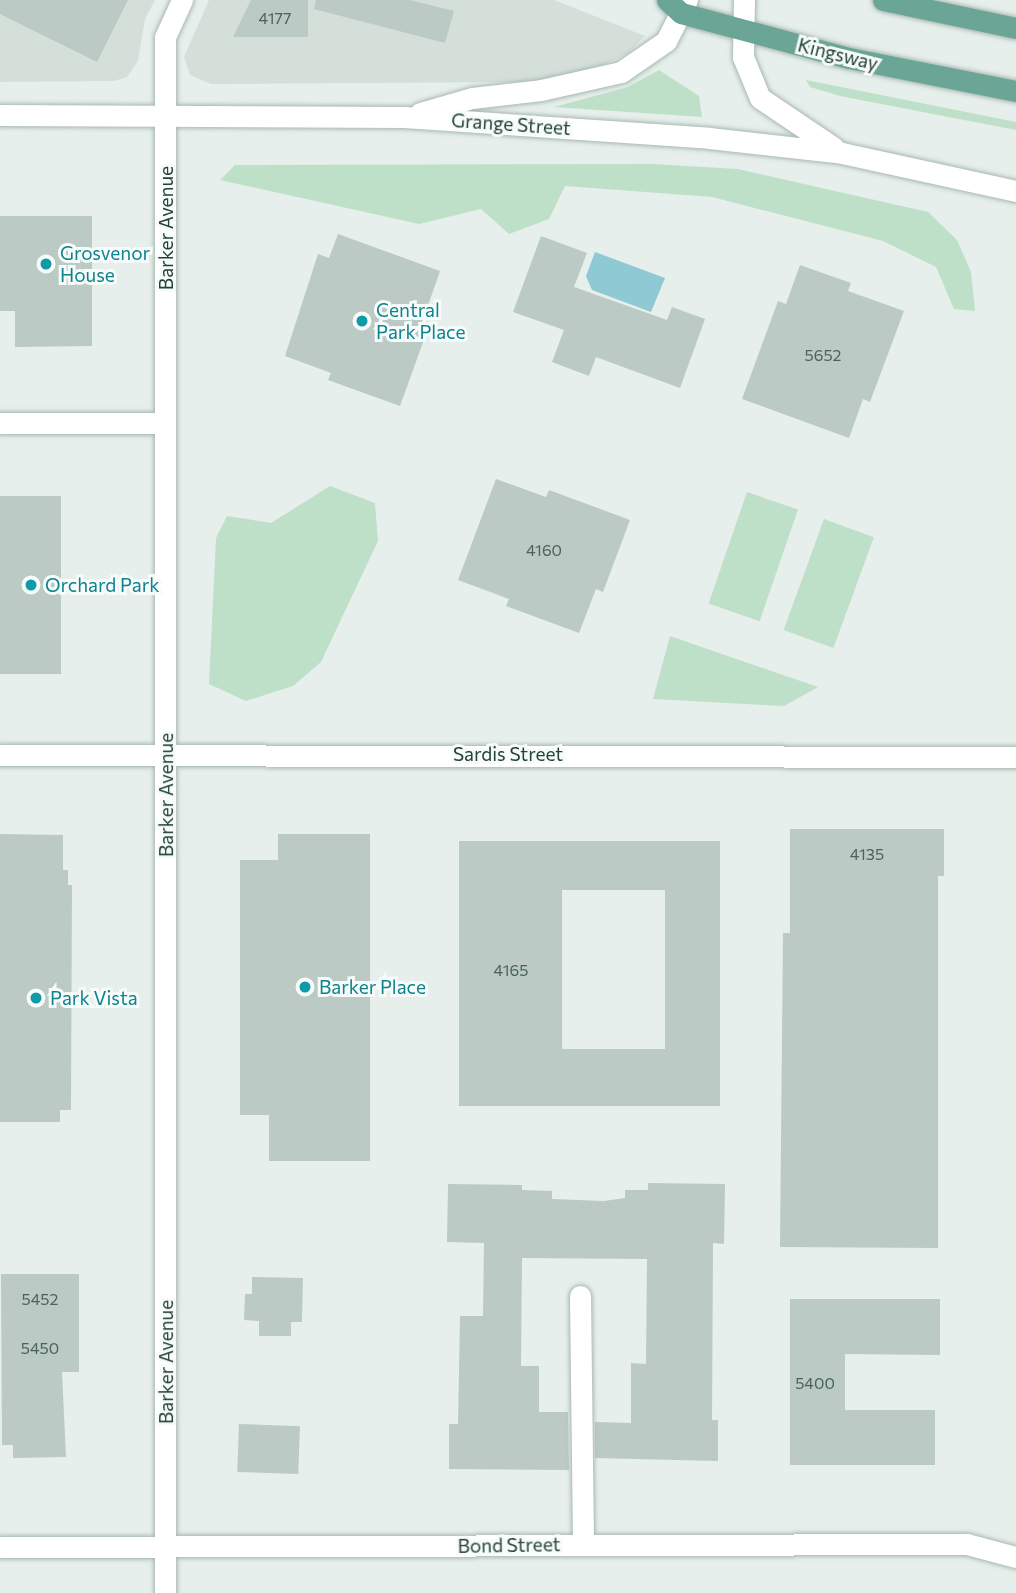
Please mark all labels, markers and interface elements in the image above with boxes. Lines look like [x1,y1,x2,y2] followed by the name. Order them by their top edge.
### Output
[259,8,291,28] house number: 4177
[796,33,880,75] street label: Kingsway
[451,108,571,140] street label: Grange Street
[155,166,177,290] street label: Barker Avenue
[60,242,150,286] place label: Grosvenor House
[38,256,54,272] marker: Grosvenor House
[376,299,465,343] place label: Central Park Place
[354,313,370,329] marker: Central Park Place
[805,345,841,365] house number: 5652
[526,540,562,560] house number: 4160
[45,574,160,596] place label: Orchard Park
[23,577,39,593] marker: Orchard Park
[155,733,177,857] street label: Barker Avenue
[453,743,563,765] street label: Sardis Street
[850,844,884,864] house number: 4135
[494,960,528,980] house number: 4165
[319,976,426,998] place label: Barker Place
[297,979,313,995] marker: Barker Place
[50,987,138,1009] place label: Park Vista
[28,990,44,1006] marker: Park Vista
[22,1289,58,1309] house number: 5452
[155,1300,177,1424] street label: Barker Avenue
[21,1338,59,1358] house number: 5450
[795,1373,835,1393] house number: 5400
[457,1533,561,1557] street label: Bond Street

